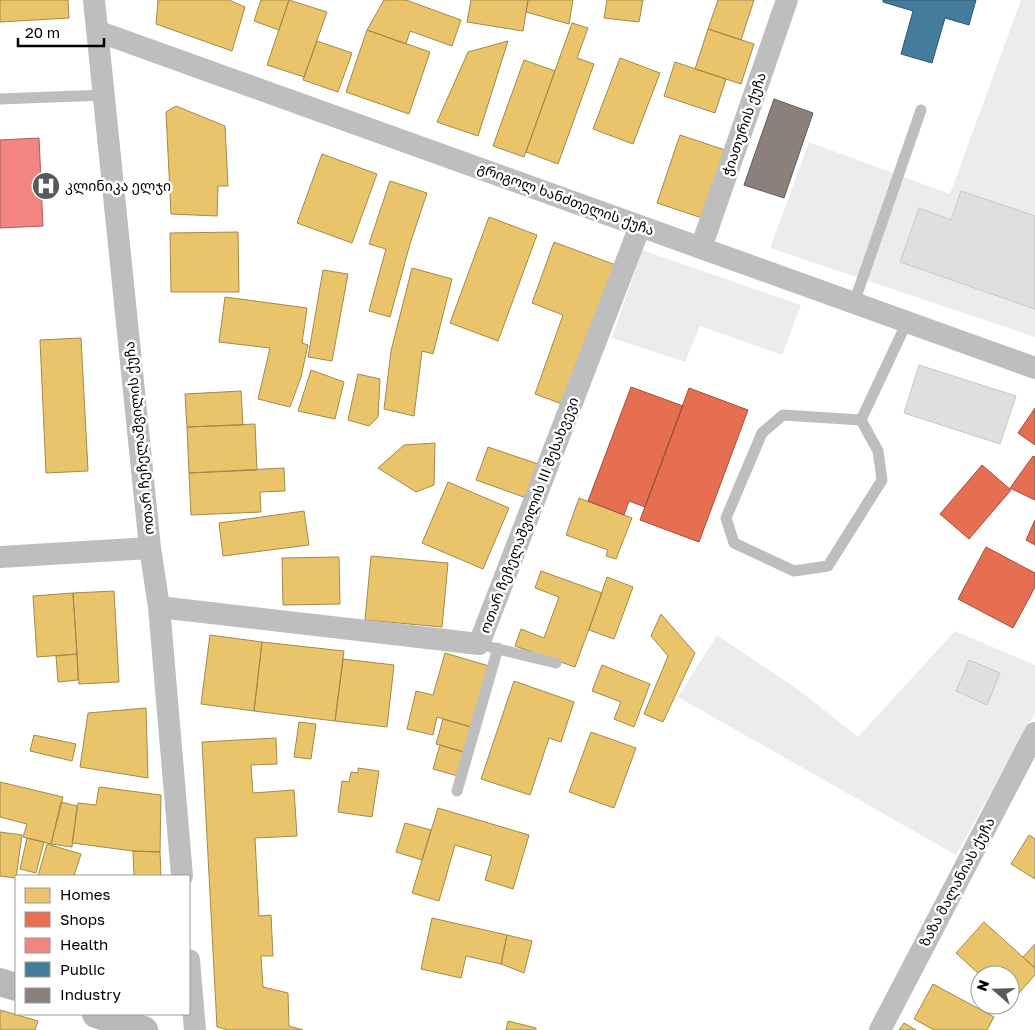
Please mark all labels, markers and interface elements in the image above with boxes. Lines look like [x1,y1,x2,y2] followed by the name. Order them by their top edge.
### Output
[18,15,104,47] scale bar
[25,23,60,41] text: 20 m
[718,70,770,178] street label: ჭიათურის ქუჩა
[475,159,657,239] street label: გრიგოლ ხანძთელის ქუჩა
[31,171,61,201] hospital icon: კლინიკა ელჯი
[65,177,171,195] place label: კლინიკა ელჯი
[120,340,158,536] street label: ოთარ ჩეჩელაშვილის ქუჩა
[476,394,582,636] street label: ოთარ ჩეჩელაშვილის III შესახვევი
[915,814,999,950] street label: ზაზა მალანიას ქუჩა
[15,875,190,1015] legend
[60,885,110,903] text: Homes
[60,910,105,928] text: Shops
[60,935,108,953] text: Health
[60,960,105,978] text: Public
[970,965,1020,1015] north arrow
[973,977,992,993] text: N
[60,985,121,1003] text: Industry

